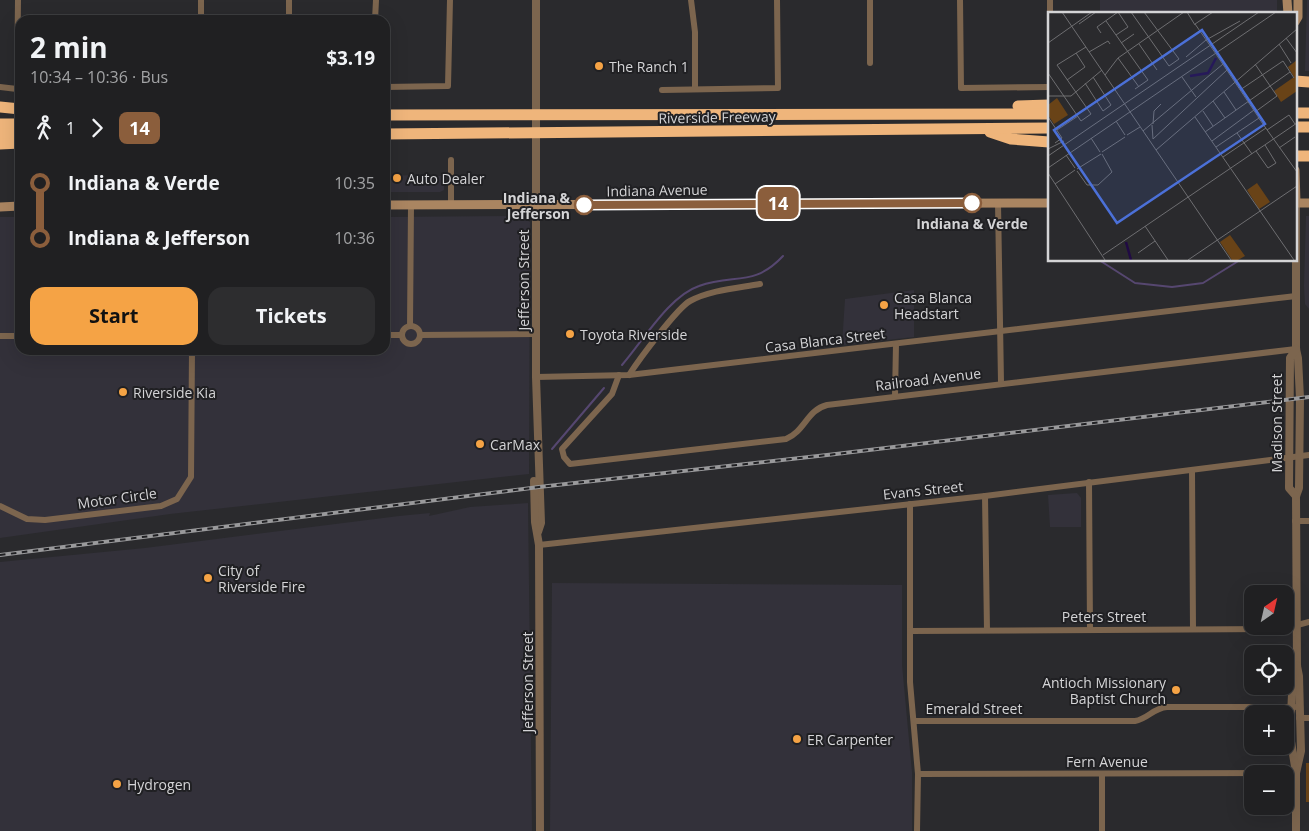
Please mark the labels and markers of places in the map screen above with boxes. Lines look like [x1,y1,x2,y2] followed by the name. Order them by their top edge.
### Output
[609,57,689,76] place label: The Ranch 1
[593,60,605,72] marker: The Ranch 1
[407,169,485,188] place label: Auto Dealer
[391,172,403,184] marker: Auto Dealer
[503,188,570,223] place label: Indiana & Jefferson
[962,193,982,213] marker: Indiana & Verde
[574,195,594,215] marker: Indiana & Jefferson
[916,214,1028,233] place label: Indiana & Verde
[894,288,972,323] place label: Casa Blanca Headstart
[878,299,890,311] marker: Casa Blanca Headstart
[580,325,687,344] place label: Toyota Riverside
[564,328,576,340] marker: Toyota Riverside
[133,383,216,402] place label: Riverside Kia
[117,386,129,398] marker: Riverside Kia
[490,435,541,454] place label: CarMax
[474,438,486,450] marker: CarMax
[218,561,306,596] place label: City of Riverside Fire
[202,572,214,584] marker: City of Riverside Fire
[1042,673,1167,708] place label: Antioch Missionary Baptist Church
[1170,684,1182,696] marker: Antioch Missionary Baptist Church
[807,730,893,749] place label: ER Carpenter
[791,733,803,745] marker: ER Carpenter
[127,775,191,794] place label: Hydrogen
[111,778,123,790] marker: Hydrogen

